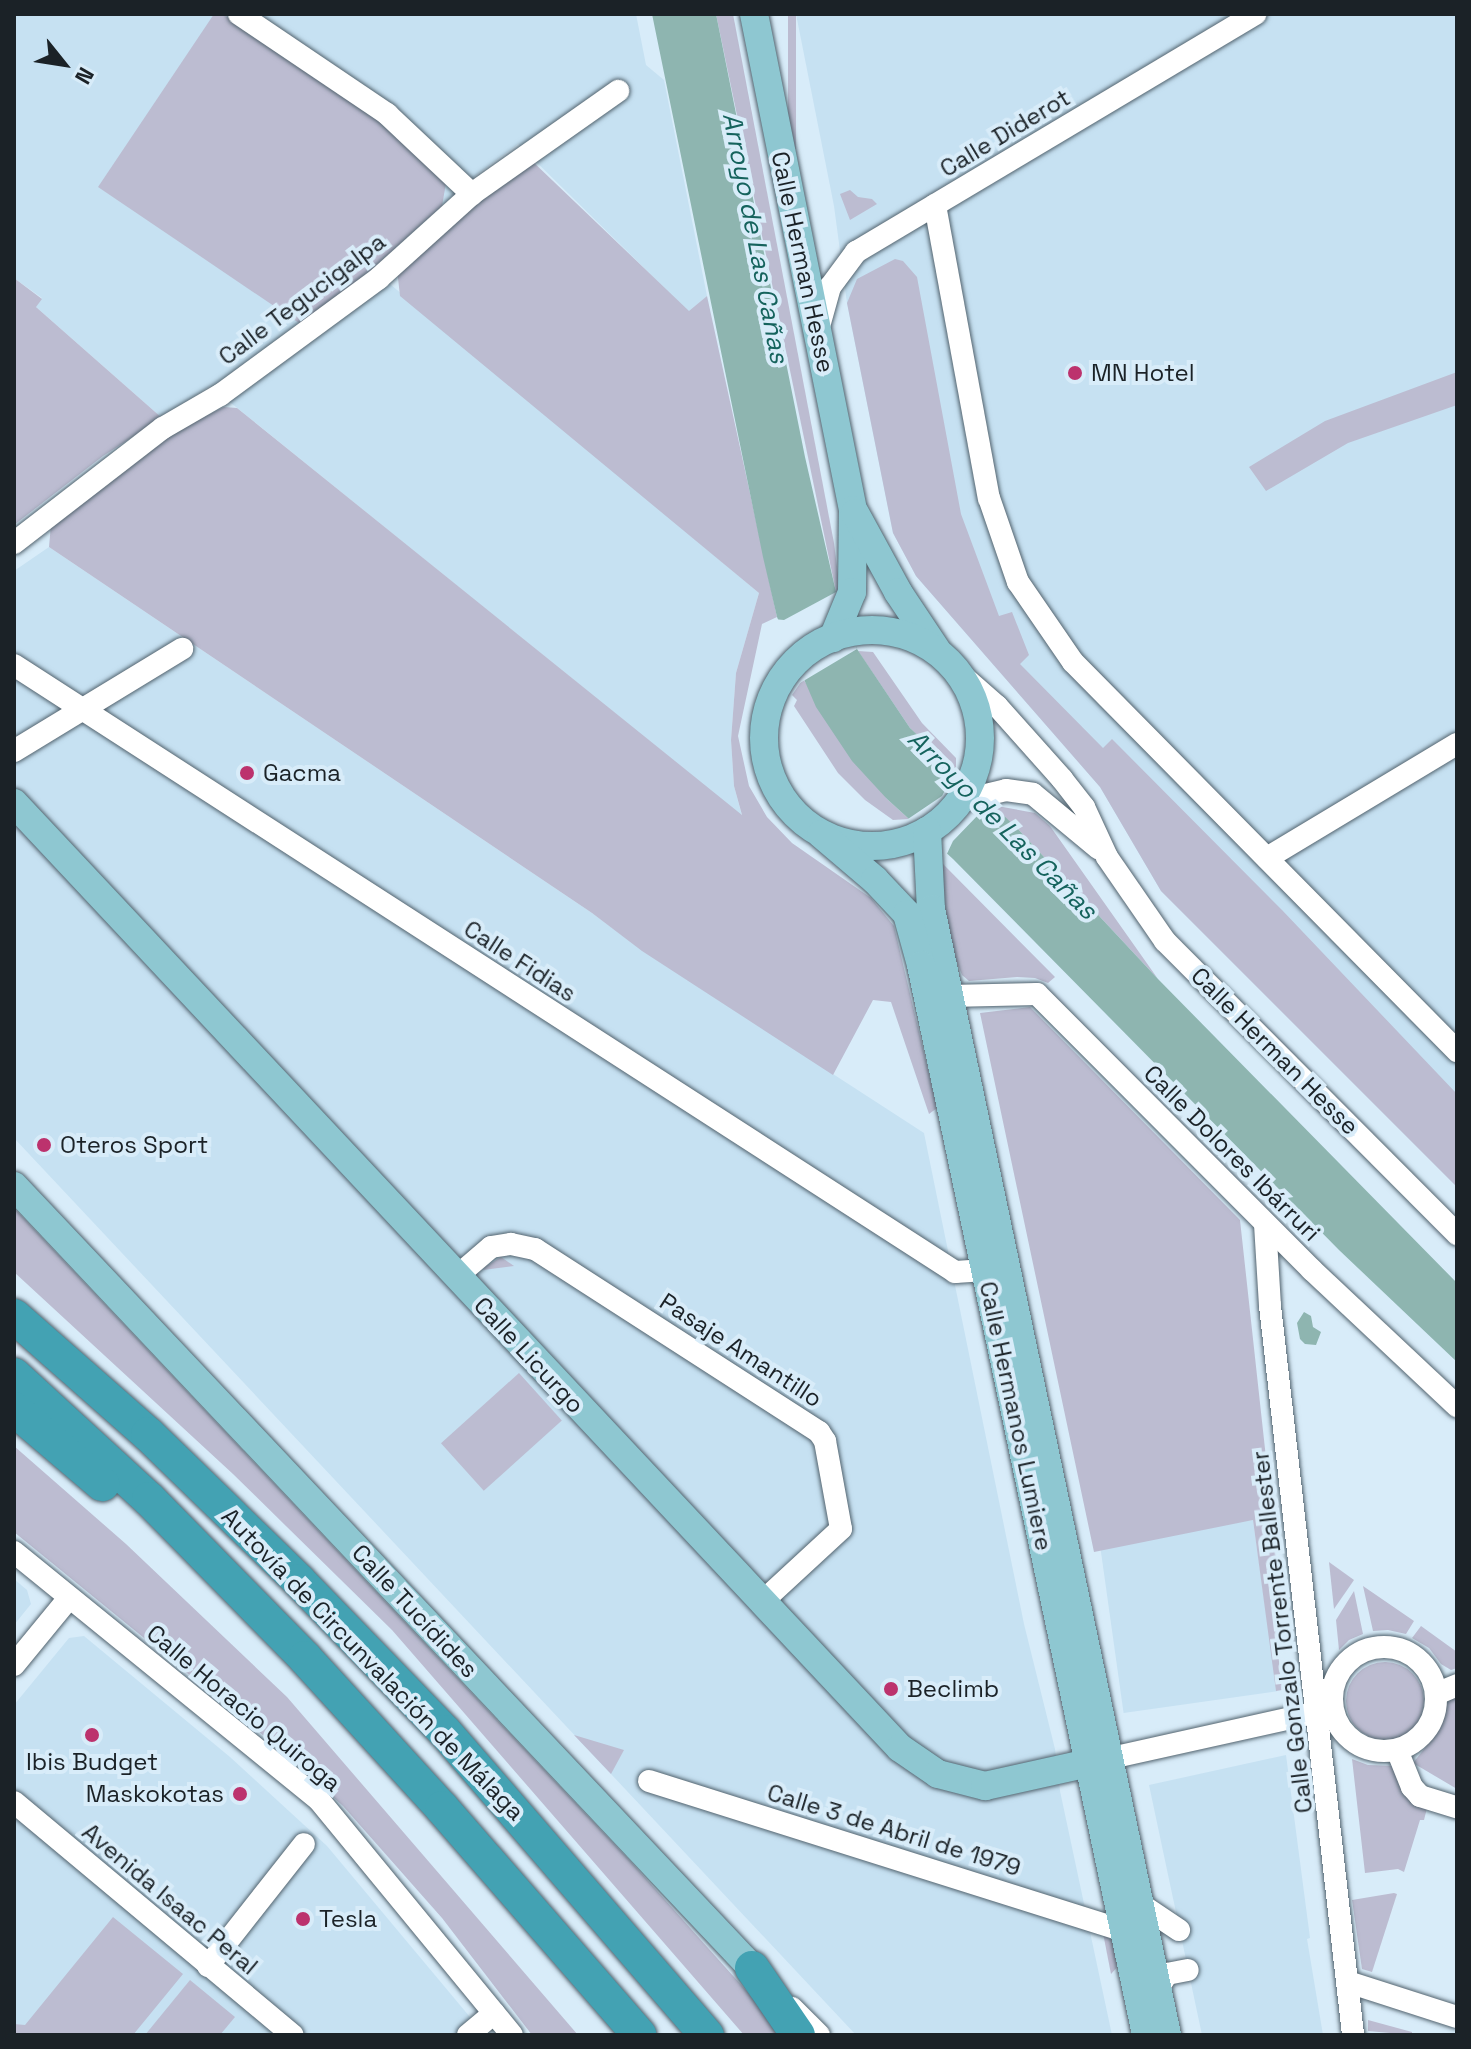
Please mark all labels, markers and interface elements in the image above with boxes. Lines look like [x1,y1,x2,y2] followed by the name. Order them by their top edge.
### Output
[24,24,104,104] north arrow
[69,63,101,89] text: N
[935,83,1075,183] street label: Calle Diderot
[715,110,795,366] water label: Arroyo de Las Cañas
[766,149,840,375] street label: Calle Herman Hesse
[213,227,391,371] street label: Calle Tegucigalpa
[1091,359,1195,387] place label: MN Hotel
[1066,364,1084,382] marker: MN Hotel
[901,724,1103,926] water label: Arroyo de Las Cañas
[263,759,341,787] place label: Gacma
[238,764,256,782] marker: Gacma
[459,914,581,1008] street label: Calle Fidias
[1185,961,1365,1141] street label: Calle Herman Hesse
[1138,1059,1326,1247] street label: Calle Dolores Ibárruri
[60,1131,208,1159] place label: Oteros Sport
[35,1136,53,1154] marker: Oteros Sport
[973,1279,1059,1553] street label: Calle Hermanos Lumiere
[654,1287,828,1413] street label: Pasaje Amantillo
[468,1291,590,1419] street label: Calle Licurgo
[1245,1449,1319,1815] street label: Calle Gonzalo Torrente Ballester
[216,1502,530,1826] street label: Autovía de Circunvalación de Málaga
[346,1538,484,1684] street label: Calle Tucídides
[141,1618,347,1798] street label: Calle Horacio Quiroga
[907,1675,999,1703] place label: Beclimb
[882,1680,900,1698] marker: Beclimb
[83,1726,101,1744] marker: Ibis Budget
[26,1748,158,1776] place label: Ibis Budget
[764,1778,1024,1882] street label: Calle 3 de Abril de 1979
[86,1780,224,1808] place label: Maskokotas
[231,1785,249,1803] marker: Maskokotas
[76,1817,264,1981] street label: Avenida Isaac Peral
[319,1905,377,1933] place label: Tesla
[294,1910,312,1928] marker: Tesla

